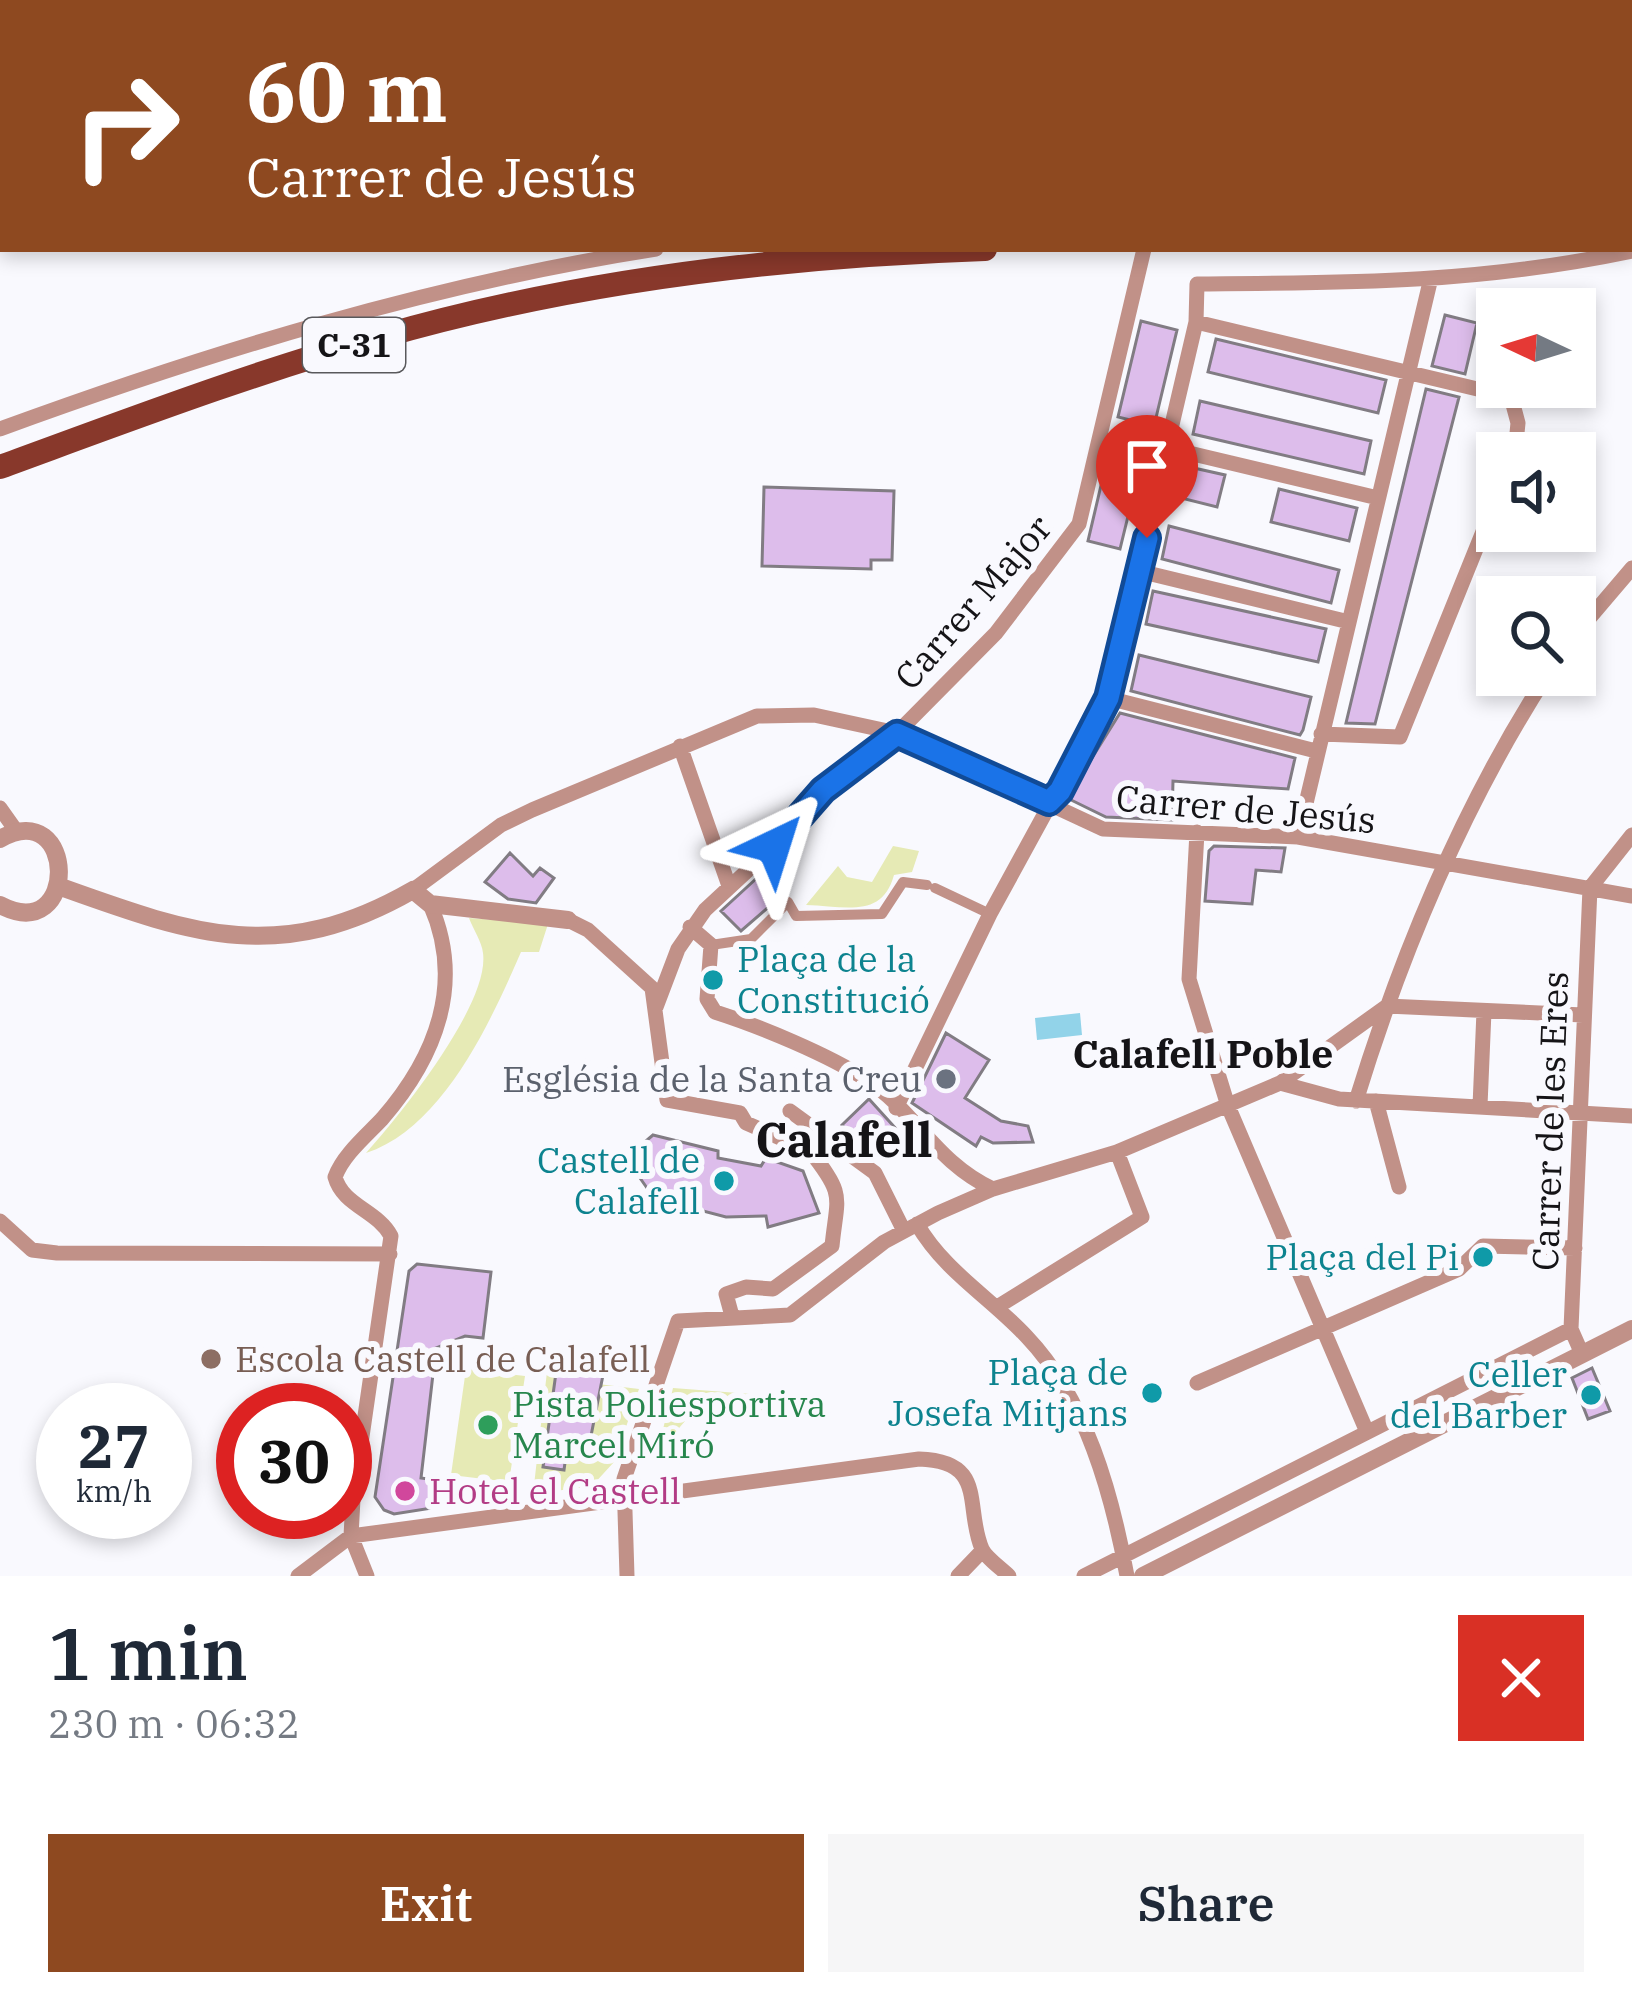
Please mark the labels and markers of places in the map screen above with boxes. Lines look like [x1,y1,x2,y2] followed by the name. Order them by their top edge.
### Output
[1096,415,1198,538] pin
[737,935,930,1023] place label: Plaça de la Constitució
[700,967,726,993] marker: Plaça de la Constitució
[502,1055,922,1102] place label: Església de la Santa Creu
[933,1066,959,1092] marker: Església de la Santa Creu
[537,1136,700,1224] place label: Castell de Calafell
[711,1168,737,1194] marker: Castell de Calafell
[1265,1233,1459,1280] place label: Plaça del Pi
[1470,1244,1496,1270] marker: Plaça del Pi
[235,1335,650,1382] place label: Escola Castell de Calafell
[198,1346,224,1372] marker: Escola Castell de Calafell
[888,1348,1128,1436] place label: Plaça de Josefa Mitjans
[1390,1350,1567,1438] place label: Celler del Barber
[512,1380,826,1468] place label: Pista Poliesportiva Marcel Miró
[1139,1380,1165,1406] marker: Plaça de Josefa Mitjans
[1578,1382,1604,1408] marker: Celler del Barber
[475,1412,501,1438] marker: Pista Poliesportiva Marcel Miró
[429,1467,681,1514] place label: Hotel el Castell
[392,1478,418,1504] marker: Hotel el Castell

